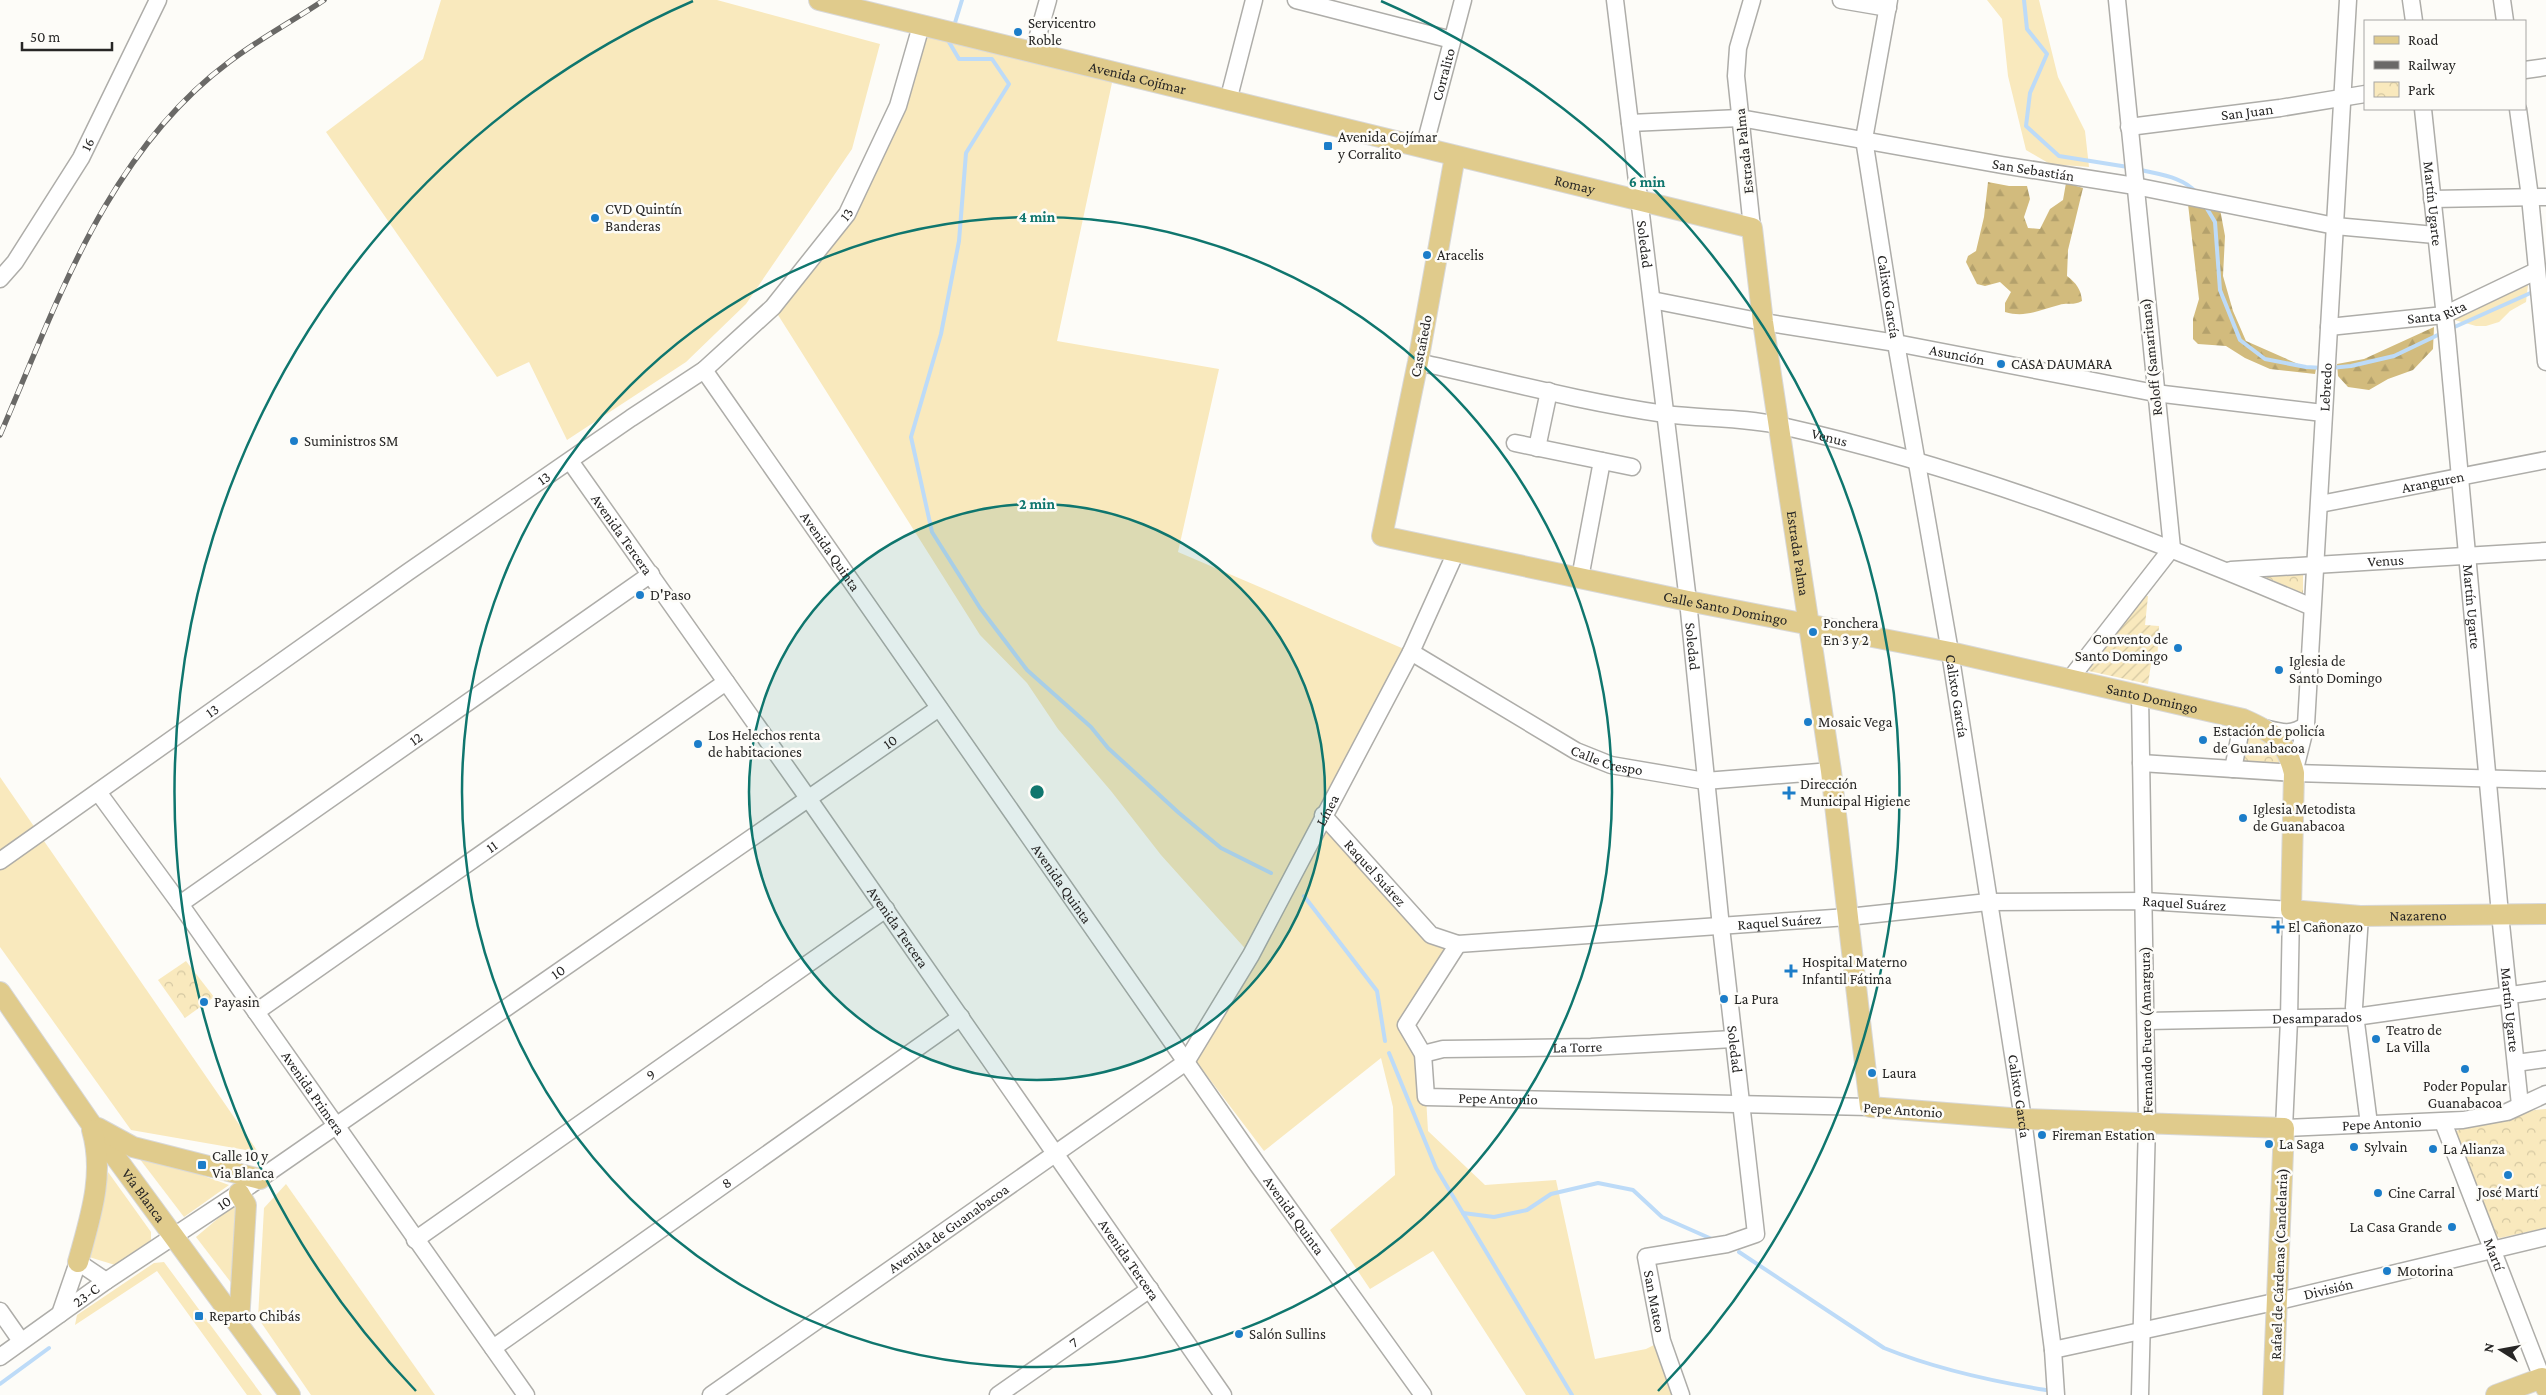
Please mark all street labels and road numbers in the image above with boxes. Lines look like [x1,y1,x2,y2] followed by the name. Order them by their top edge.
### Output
[1429,46,1458,103] street label: Corralito
[1087,58,1188,98] street label: Avenida Cojímar
[2220,101,2274,123] street label: San Juan
[1732,107,1756,195] street label: Estrada Palma
[78,135,98,154] street label: 16
[1991,155,2076,184] street label: San Sebastián
[2421,160,2445,247] street label: Martín Ugarte
[1553,172,1597,198] street label: Romay
[837,206,857,224] street label: 13
[1634,220,1655,269] street label: Soledad
[1874,254,1903,340] street label: Calixto García
[2137,297,2166,417] street label: Roloff (Samaritana)
[2406,297,2469,327] street label: Santa Rita
[1407,313,1435,379] street label: Castañedo
[1928,342,1986,368] street label: Asunción
[2316,362,2335,412] street label: Lebredo
[1810,425,1849,450] street label: Venus
[534,468,553,488] street label: 13
[2400,468,2466,496] street label: Aranguren
[588,491,656,578] street label: Avenida Tercera
[797,509,864,594] street label: Avenida Quinta
[1784,510,1812,597] street label: Estrada Palma
[2367,552,2405,570] street label: Venus
[2460,564,2484,650] street label: Martín Ugarte
[1662,588,1789,628] street label: Calle Santo Domingo
[1682,622,1703,671] street label: Soledad
[1942,653,1971,739] street label: Calixto García
[2105,680,2199,716] street label: Santo Domingo
[203,701,222,721] street label: 13
[406,729,425,749] street label: 12
[880,731,900,752] street label: 10
[1568,742,1644,778] street label: Calle Crespo
[1313,792,1342,829] street label: Línea
[1341,836,1409,910] street label: Raquel Suárez
[483,837,500,856] street label: 11
[1029,841,1095,927] street label: Avenida Quinta
[864,884,932,971] street label: Avenida Tercera
[2142,893,2227,914] street label: Raquel Suárez
[2389,907,2447,924] street label: Nazareno
[1737,911,1822,933] street label: Raquel Suárez
[2137,946,2156,1114] street label: Fernando Fuero (Amargura)
[548,962,568,982] street label: 10
[2498,967,2522,1053] street label: Martín Ugarte
[2272,1008,2363,1027] street label: Desamparados
[1724,1024,1746,1074] street label: Soledad
[1553,1038,1603,1056] street label: La Torre
[278,1048,348,1138] street label: Avenida Primera
[2005,1053,2033,1139] street label: Calixto García
[643,1066,658,1083] street label: 9
[1458,1090,1538,1108] street label: Pepe Antonio
[1863,1099,1943,1122] street label: Pepe Antonio
[2342,1114,2422,1134] street label: Pepe Antonio
[119,1166,169,1225] street label: Vía Blanca
[2268,1168,2291,1360] street label: Rafael de Cárdenas (Candelaria)
[1260,1173,1328,1258] street label: Avenida Quinta
[719,1174,734,1192] street label: 8
[885,1181,1012,1276] street label: Avenida de Guanabacoa
[214,1192,234,1213] street label: 10
[1095,1216,1163,1304] street label: Avenida Tercera
[2481,1236,2508,1274] street label: Martí
[1641,1269,1668,1334] street label: San Mateo
[2302,1276,2355,1303] street label: División
[70,1280,103,1310] street label: 23-C
[1066,1334,1081,1351] street label: 7

